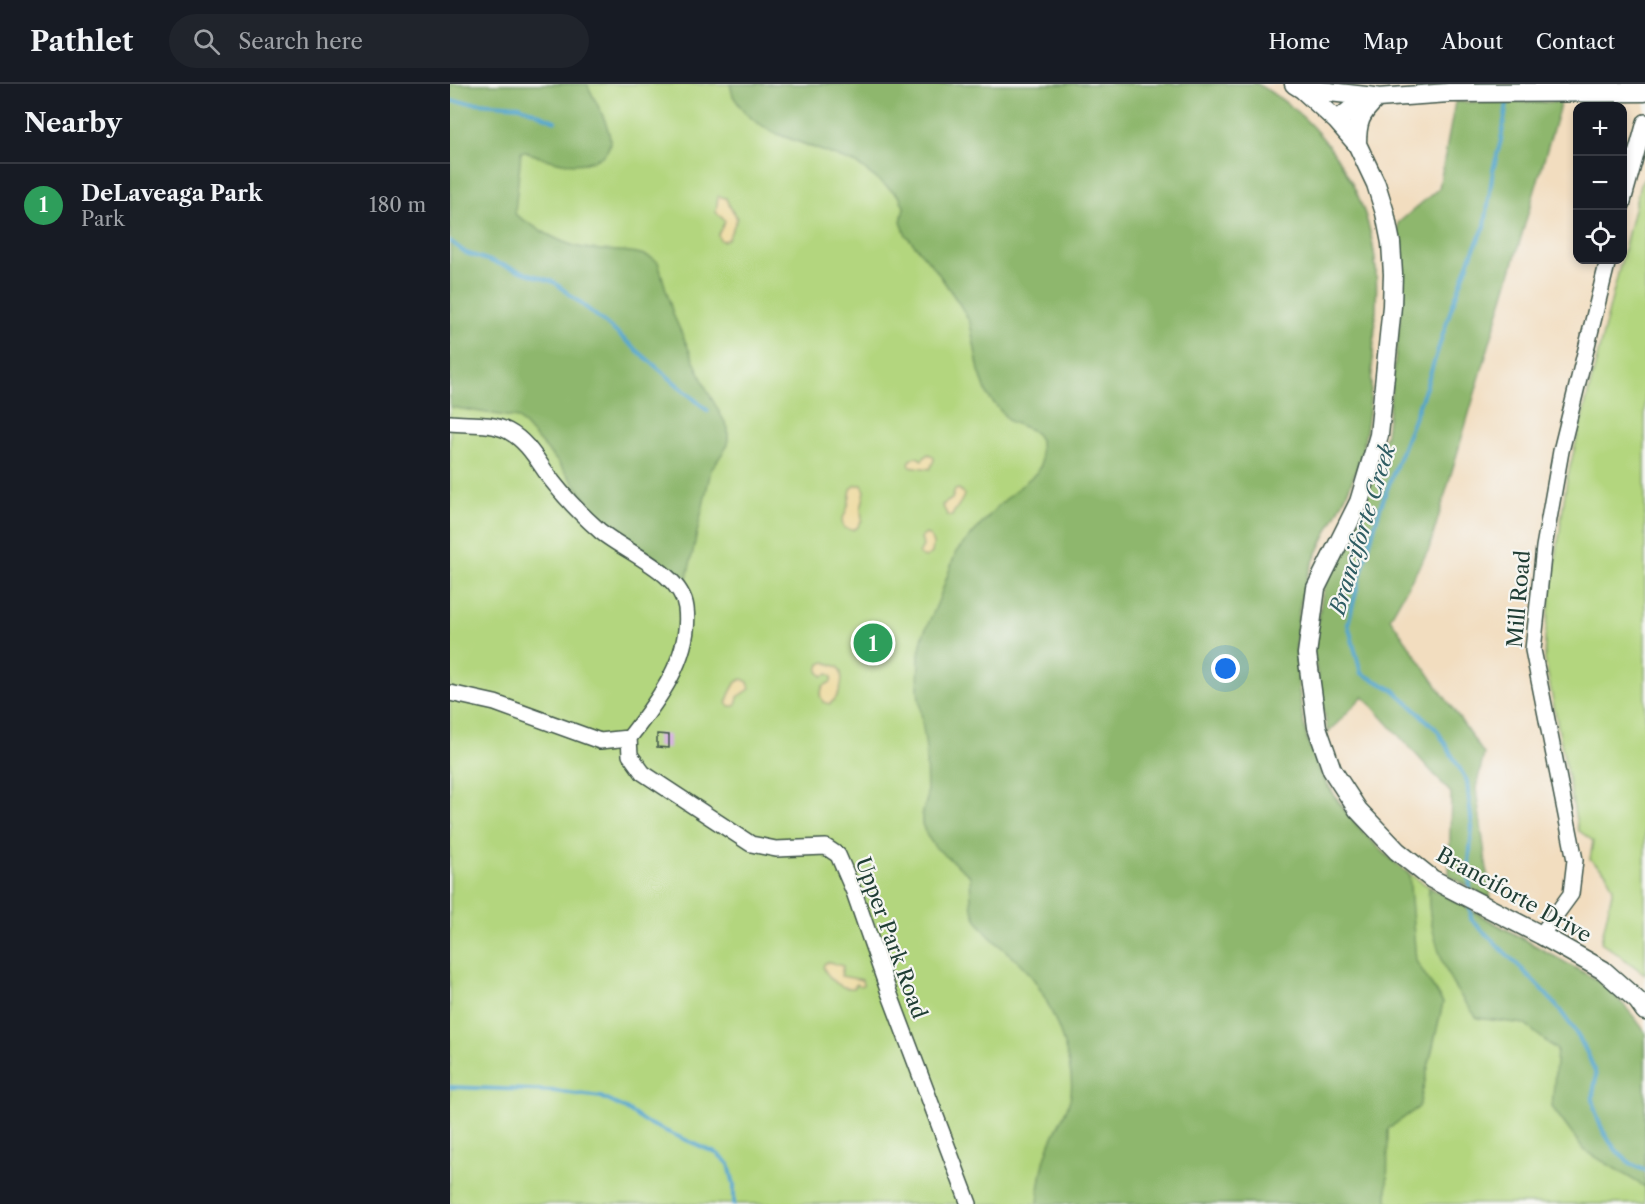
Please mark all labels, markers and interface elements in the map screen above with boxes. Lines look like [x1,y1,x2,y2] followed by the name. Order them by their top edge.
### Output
[169,14,589,68] search box
[30,24,133,58] text: Pathlet
[190,25,223,58] icon: search
[238,28,363,55] text: Search here
[1269,29,1330,54] text: Home
[1363,29,1408,54] text: Map
[1441,29,1503,54] text: About
[1536,29,1615,54] text: Contact
[1573,102,1627,264] map controls
[1573,102,1627,156] button: +
[24,107,122,139] text: Nearby
[1573,156,1627,210] button: −
[81,180,262,207] text: DeLaveaga Park
[39,193,48,217] text: 1
[369,193,426,217] text: 180 m
[81,207,124,231] text: Park
[1573,210,1627,264] button: locate
[1323,440,1401,620] water label: Branciforte Creek
[1502,549,1535,649] street label: Mill Road
[854,620,892,666] pin: 1
[1211,654,1240,683] your location
[1432,842,1596,948] street label: Branciforte Drive
[851,854,932,1022] street label: Upper Park Road

